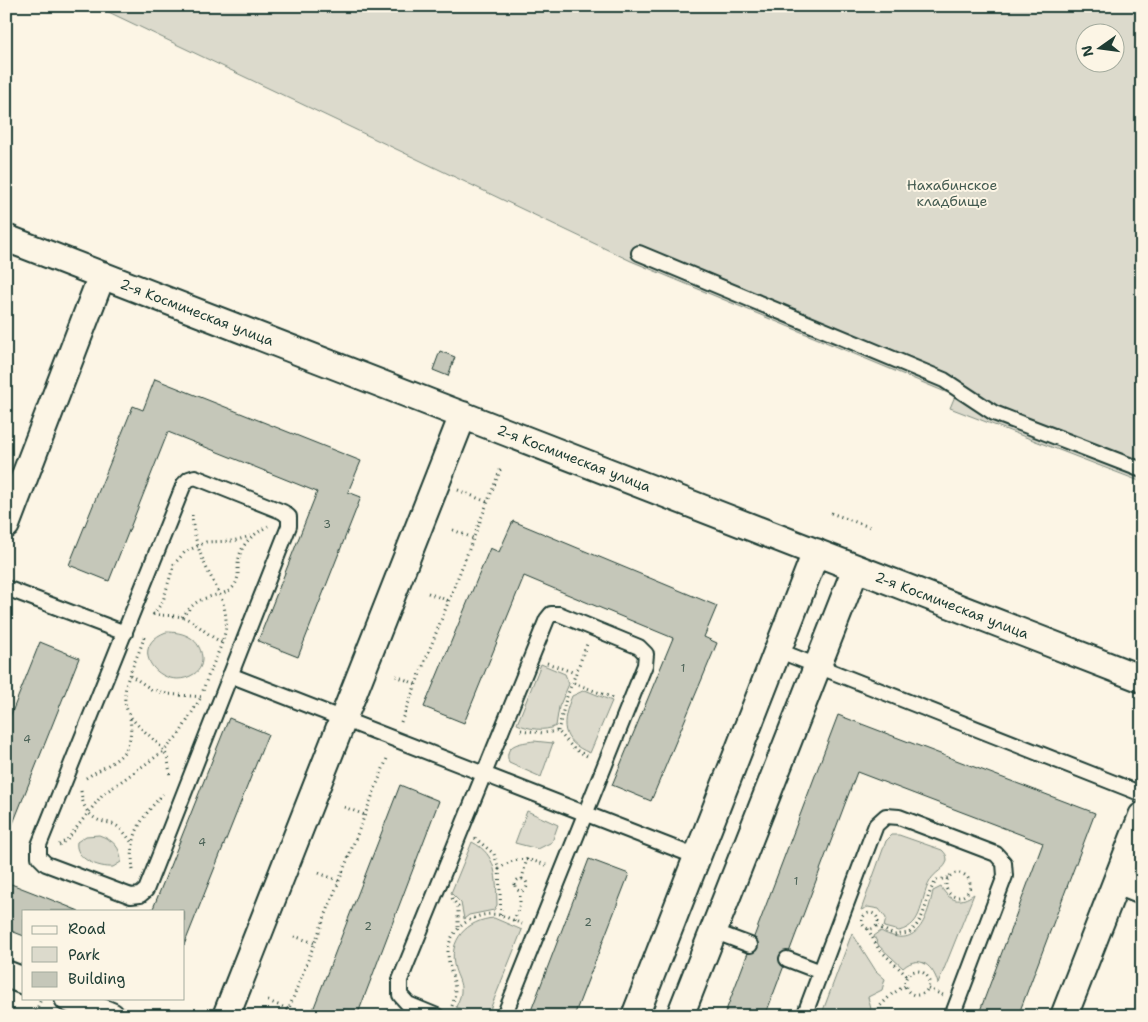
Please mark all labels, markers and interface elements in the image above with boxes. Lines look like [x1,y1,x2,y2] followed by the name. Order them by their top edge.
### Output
[1076,22,1126,72] north arrow
[1077,44,1097,59] text: N
[907,176,997,210] park label: Нахабинское кладбище
[118,274,277,350] street label: 2-я Космическая улица
[495,420,654,496] street label: 2-я Космическая улица
[323,517,331,532] house number: 3
[873,567,1032,643] street label: 2-я Космическая улица
[681,661,685,676] house number: 1
[23,732,31,747] house number: 4
[198,835,206,850] house number: 4
[794,874,798,889] house number: 1
[22,910,185,1000] legend
[584,915,592,930] house number: 2
[68,919,106,939] text: Road
[364,919,372,934] house number: 2
[68,945,100,965] text: Park
[68,969,125,989] text: Building

